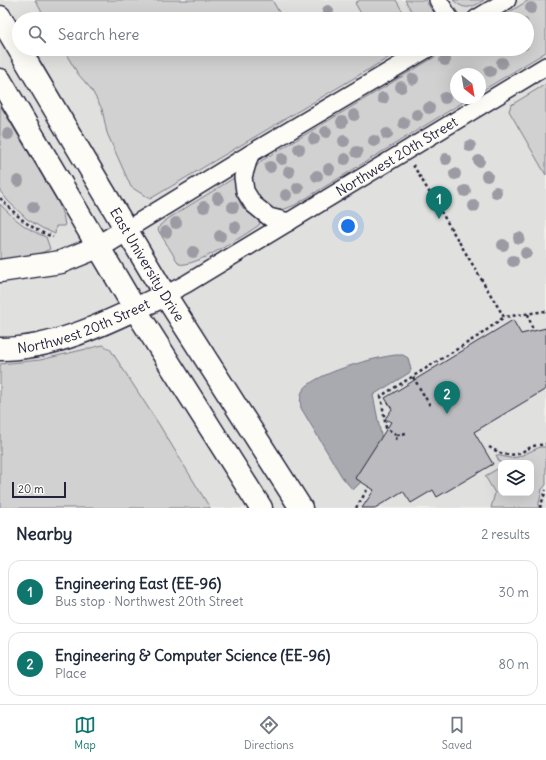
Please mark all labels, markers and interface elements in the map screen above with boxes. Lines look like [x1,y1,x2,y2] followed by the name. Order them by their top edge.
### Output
[12,12,534,56] search box
[26,23,48,45] icon: search
[58,25,139,44] text: Search here
[450,68,486,104] north arrow
[332,113,461,200] street label: Northwest 20th Street
[426,186,452,219] pin: 1
[106,204,189,325] street label: East University Drive
[338,216,358,236] your location
[16,295,153,357] street label: Northwest 20th Street
[434,381,460,414] pin: 2
[498,460,534,496] map controls
[498,460,534,496] button: layers
[12,480,66,499] scale bar
[18,482,44,496] text: 20 m
[16,523,72,545] text: Nearby
[481,526,530,543] text: 2 results
[55,574,221,593] text: Engineering East (EE-96)
[27,584,33,601] text: 1
[499,584,529,601] text: 30 m
[55,593,243,610] text: Bus stop · Northwest 20th Street
[55,646,330,665] text: Engineering & Computer Science (EE-96)
[26,656,34,673] text: 2
[498,656,529,673] text: 80 m
[55,665,86,682] text: Place
[74,714,96,752] tab: Map
[244,714,294,752] tab: Directions
[442,714,472,752] tab: Saved

